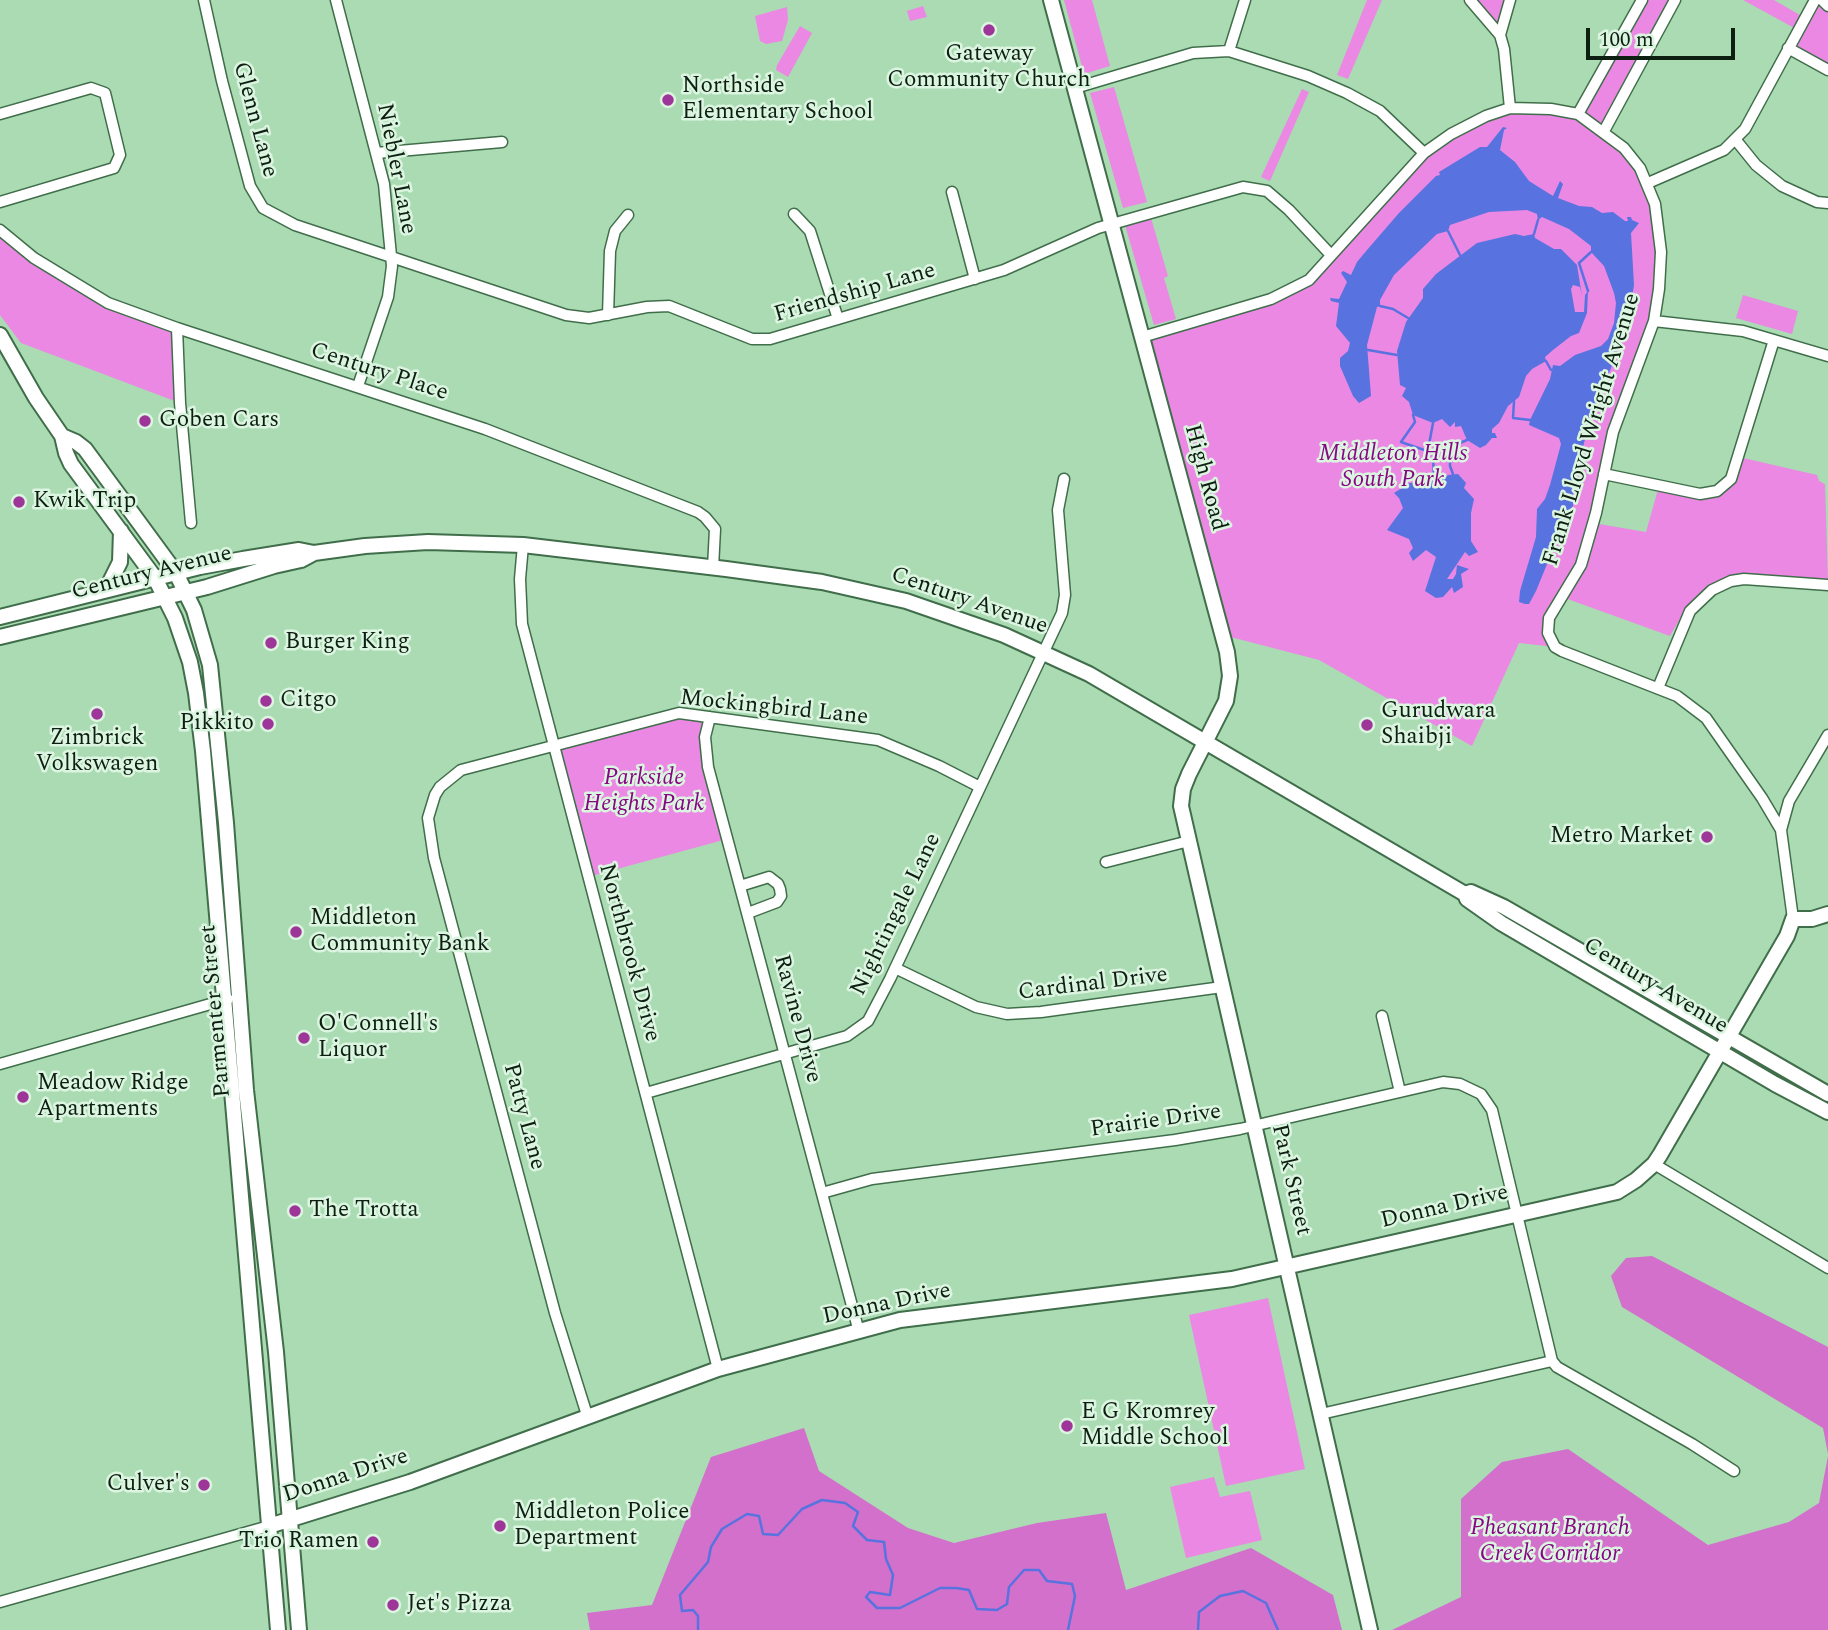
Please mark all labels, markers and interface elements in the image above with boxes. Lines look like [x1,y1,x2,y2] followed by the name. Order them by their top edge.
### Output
[1590,14,1739,58] scale bar
[981,22,997,38] marker: Gateway Community Church
[1599,24,1654,56] text: 100 m
[887,41,1091,95] place label: Gateway Community Church
[225,59,283,181] street label: Glenn Lane
[682,73,873,127] place label: Northside Elementary School
[660,92,676,108] marker: Northside Elementary School
[369,101,421,237] street label: Niebler Lane
[771,258,939,330] street label: Friendship Lane
[1538,290,1648,570] street label: Frank Lloyd Wright Avenue
[307,338,451,408] street label: Century Place
[159,407,279,435] place label: Goben Cars
[137,413,153,429] marker: Goben Cars
[1177,422,1231,534] street label: High Road
[1319,441,1467,495] park label: Middleton Hills South Park
[33,488,136,516] place label: Kwik Trip
[11,494,27,510] marker: Kwik Trip
[69,541,235,607] street label: Century Avenue
[887,562,1051,642] street label: Century Avenue
[285,629,410,657] place label: Burger King
[263,635,279,651] marker: Burger King
[679,685,869,733] street label: Mockingbird Lane
[280,687,337,715] place label: Citgo
[258,693,274,709] marker: Citgo
[1381,698,1496,752] place label: Gurudwara Shaibji
[89,706,105,722] marker: Zimbrick Volkswagen
[179,710,254,738] place label: Pikkito
[260,716,276,732] marker: Pikkito
[1359,717,1375,733] marker: Gurudwara Shaibji
[36,725,158,779] place label: Zimbrick Volkswagen
[584,765,704,819] park label: Parkside Heights Park
[1550,823,1693,851] place label: Metro Market
[846,829,948,1001] street label: Nightingale Lane
[1699,829,1715,845] marker: Metro Market
[591,861,665,1045] street label: Northbrook Drive
[310,905,490,959] place label: Middleton Community Bank
[196,923,238,1099] street label: Parmenter Street
[288,924,304,940] marker: Middleton Community Bank
[1578,933,1732,1041] street label: Century Avenue
[766,952,826,1086] street label: Ravine Drive
[1017,962,1169,1008] street label: Cardinal Drive
[318,1011,439,1065] place label: O'Connell's Liquor
[296,1030,312,1046] marker: O'Connell's Liquor
[496,1061,550,1173] street label: Patty Lane
[37,1070,189,1124] place label: Meadow Ridge Apartments
[15,1089,31,1105] marker: Meadow Ridge Apartments
[1089,1099,1223,1145] street label: Prairie Drive
[1264,1122,1316,1238] street label: Park Street
[1378,1180,1512,1236] street label: Donna Drive
[309,1197,419,1225] place label: The Trotta
[287,1203,303,1219] marker: The Trotta
[820,1278,954,1332] street label: Donna Drive
[1081,1399,1228,1453] place label: E G Kromrey Middle School
[1059,1418,1075,1434] marker: E G Kromrey Middle School
[280,1444,412,1510] street label: Donna Drive
[107,1471,190,1499] place label: Culver's
[196,1477,212,1493] marker: Culver's
[514,1499,689,1553] place label: Middleton Police Department
[1470,1515,1630,1569] park label: Pheasant Branch Creek Corridor
[492,1518,508,1534] marker: Middleton Police Department
[239,1528,359,1556] place label: Trio Ramen
[365,1534,381,1550] marker: Trio Ramen
[407,1591,512,1619] place label: Jet's Pizza
[385,1597,401,1613] marker: Jet's Pizza

